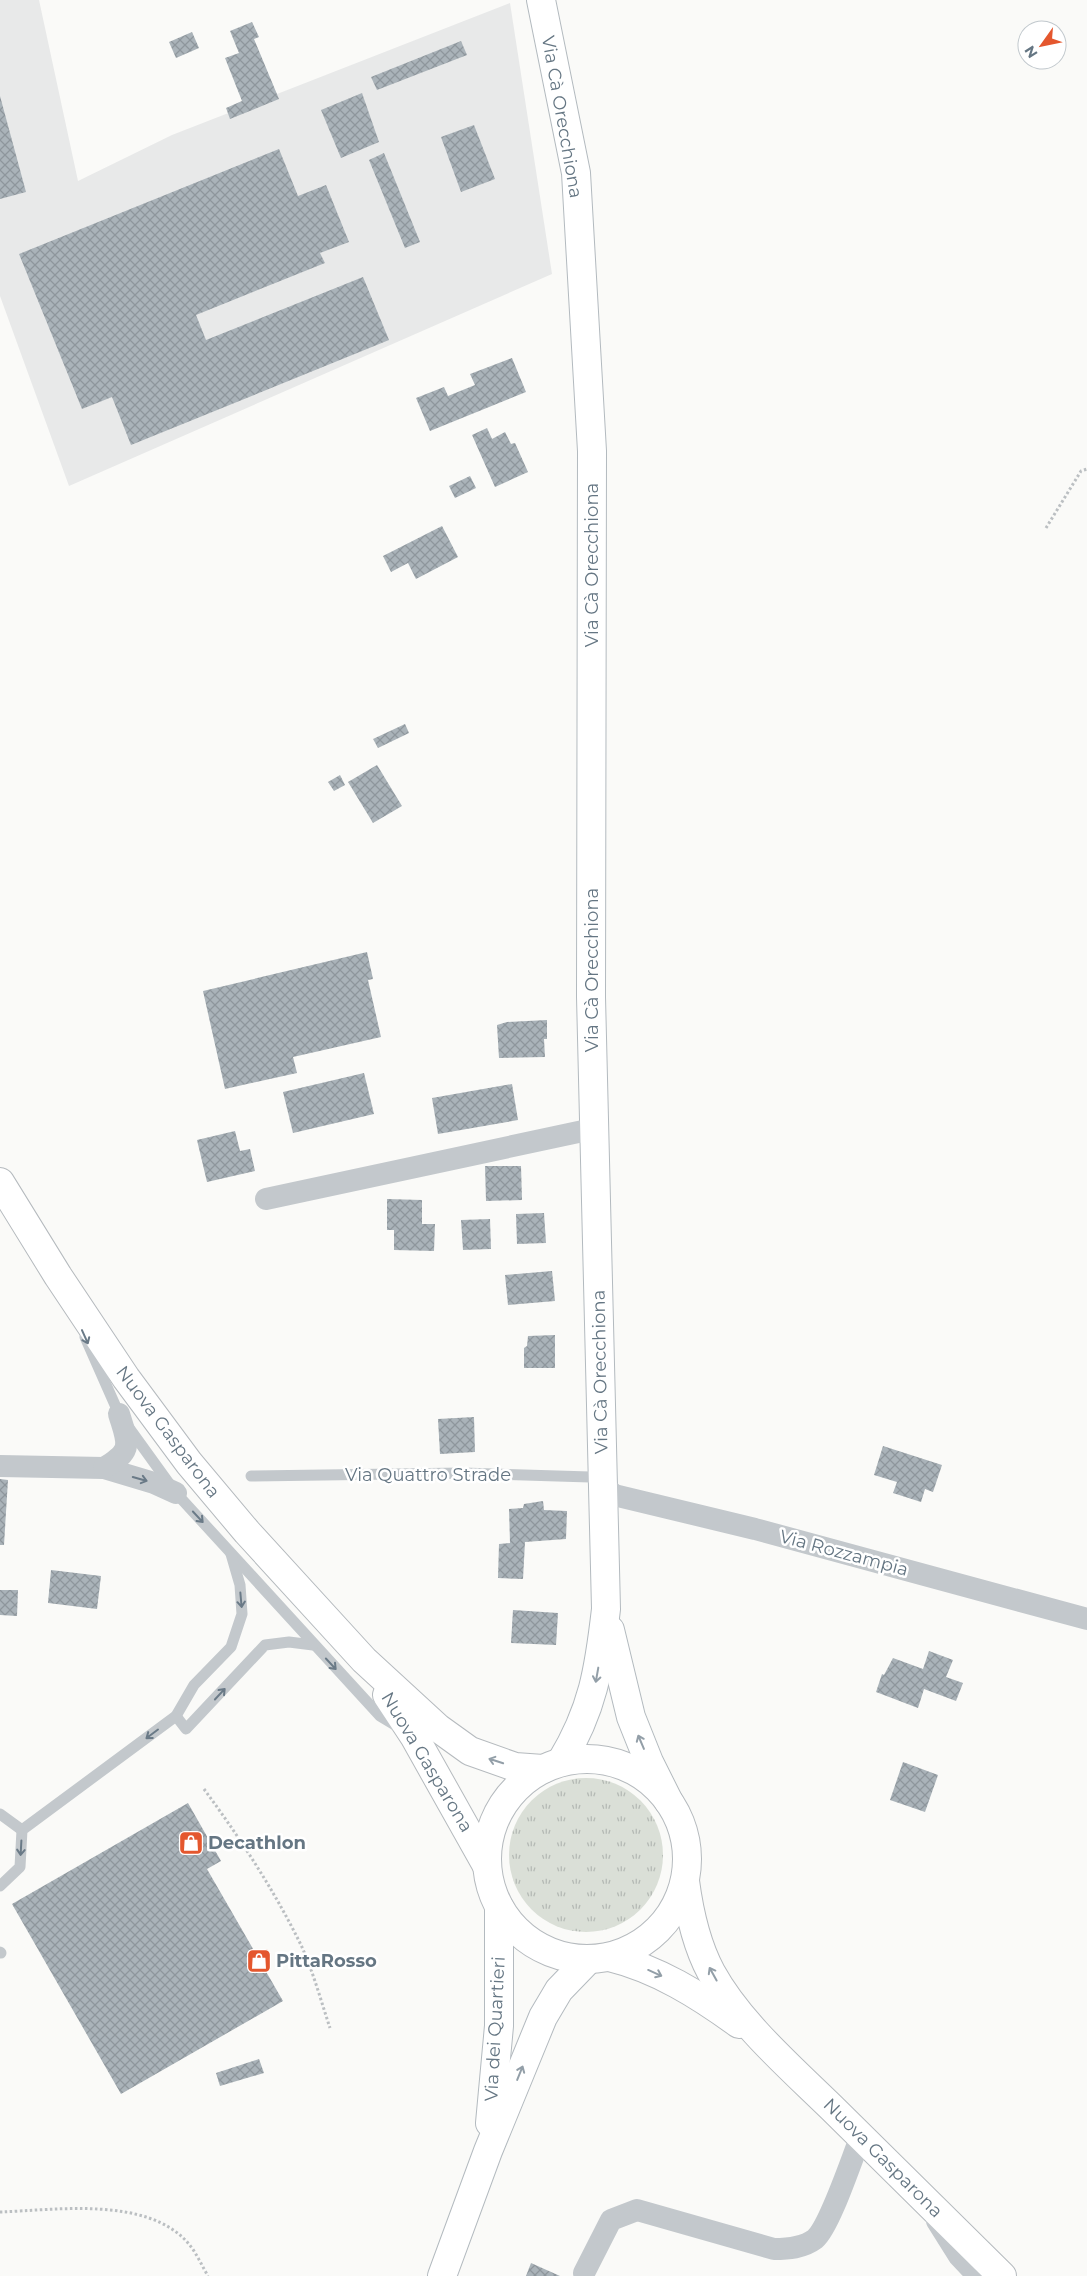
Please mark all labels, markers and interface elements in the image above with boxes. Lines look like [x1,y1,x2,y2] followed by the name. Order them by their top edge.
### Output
[1017,20,1067,70] north arrow
[537,34,587,200] street label: Via Cà Orecchiona
[1020,42,1042,62] text: N
[581,483,603,647] street label: Via Cà Orecchiona
[581,888,603,1052] street label: Via Cà Orecchiona
[588,1290,612,1454] street label: Via Cà Orecchiona
[80,1329,90,1344] one-way arrow
[111,1362,225,1502] street label: Nuova Gasparona
[345,1464,511,1486] street label: Via Quattro Strade
[132,1474,148,1484] one-way arrow
[192,1511,204,1524] one-way arrow
[777,1525,911,1581] street label: Via Rozzampia
[236,1592,246,1608] one-way arrow
[325,1657,337,1670] one-way arrow
[592,1666,602,1682] one-way arrow
[214,1687,226,1700] one-way arrow
[376,1688,478,1836] street label: Nuova Gasparona
[146,1729,159,1740] one-way arrow
[636,1735,645,1750] one-way arrow
[488,1756,504,1766] one-way arrow
[178,1830,204,1856] shop icon: Decathlon
[208,1832,306,1854] place label: Decathlon
[16,1840,25,1856] one-way arrow
[246,1948,272,1974] shop icon: PittaRosso
[276,1950,377,1972] place label: PittaRosso
[480,1956,510,2102] street label: Via dei Quartieri
[707,1967,717,1982] one-way arrow
[647,1968,662,1978] one-way arrow
[516,2066,525,2081] one-way arrow
[819,2094,947,2222] street label: Nuova Gasparona

